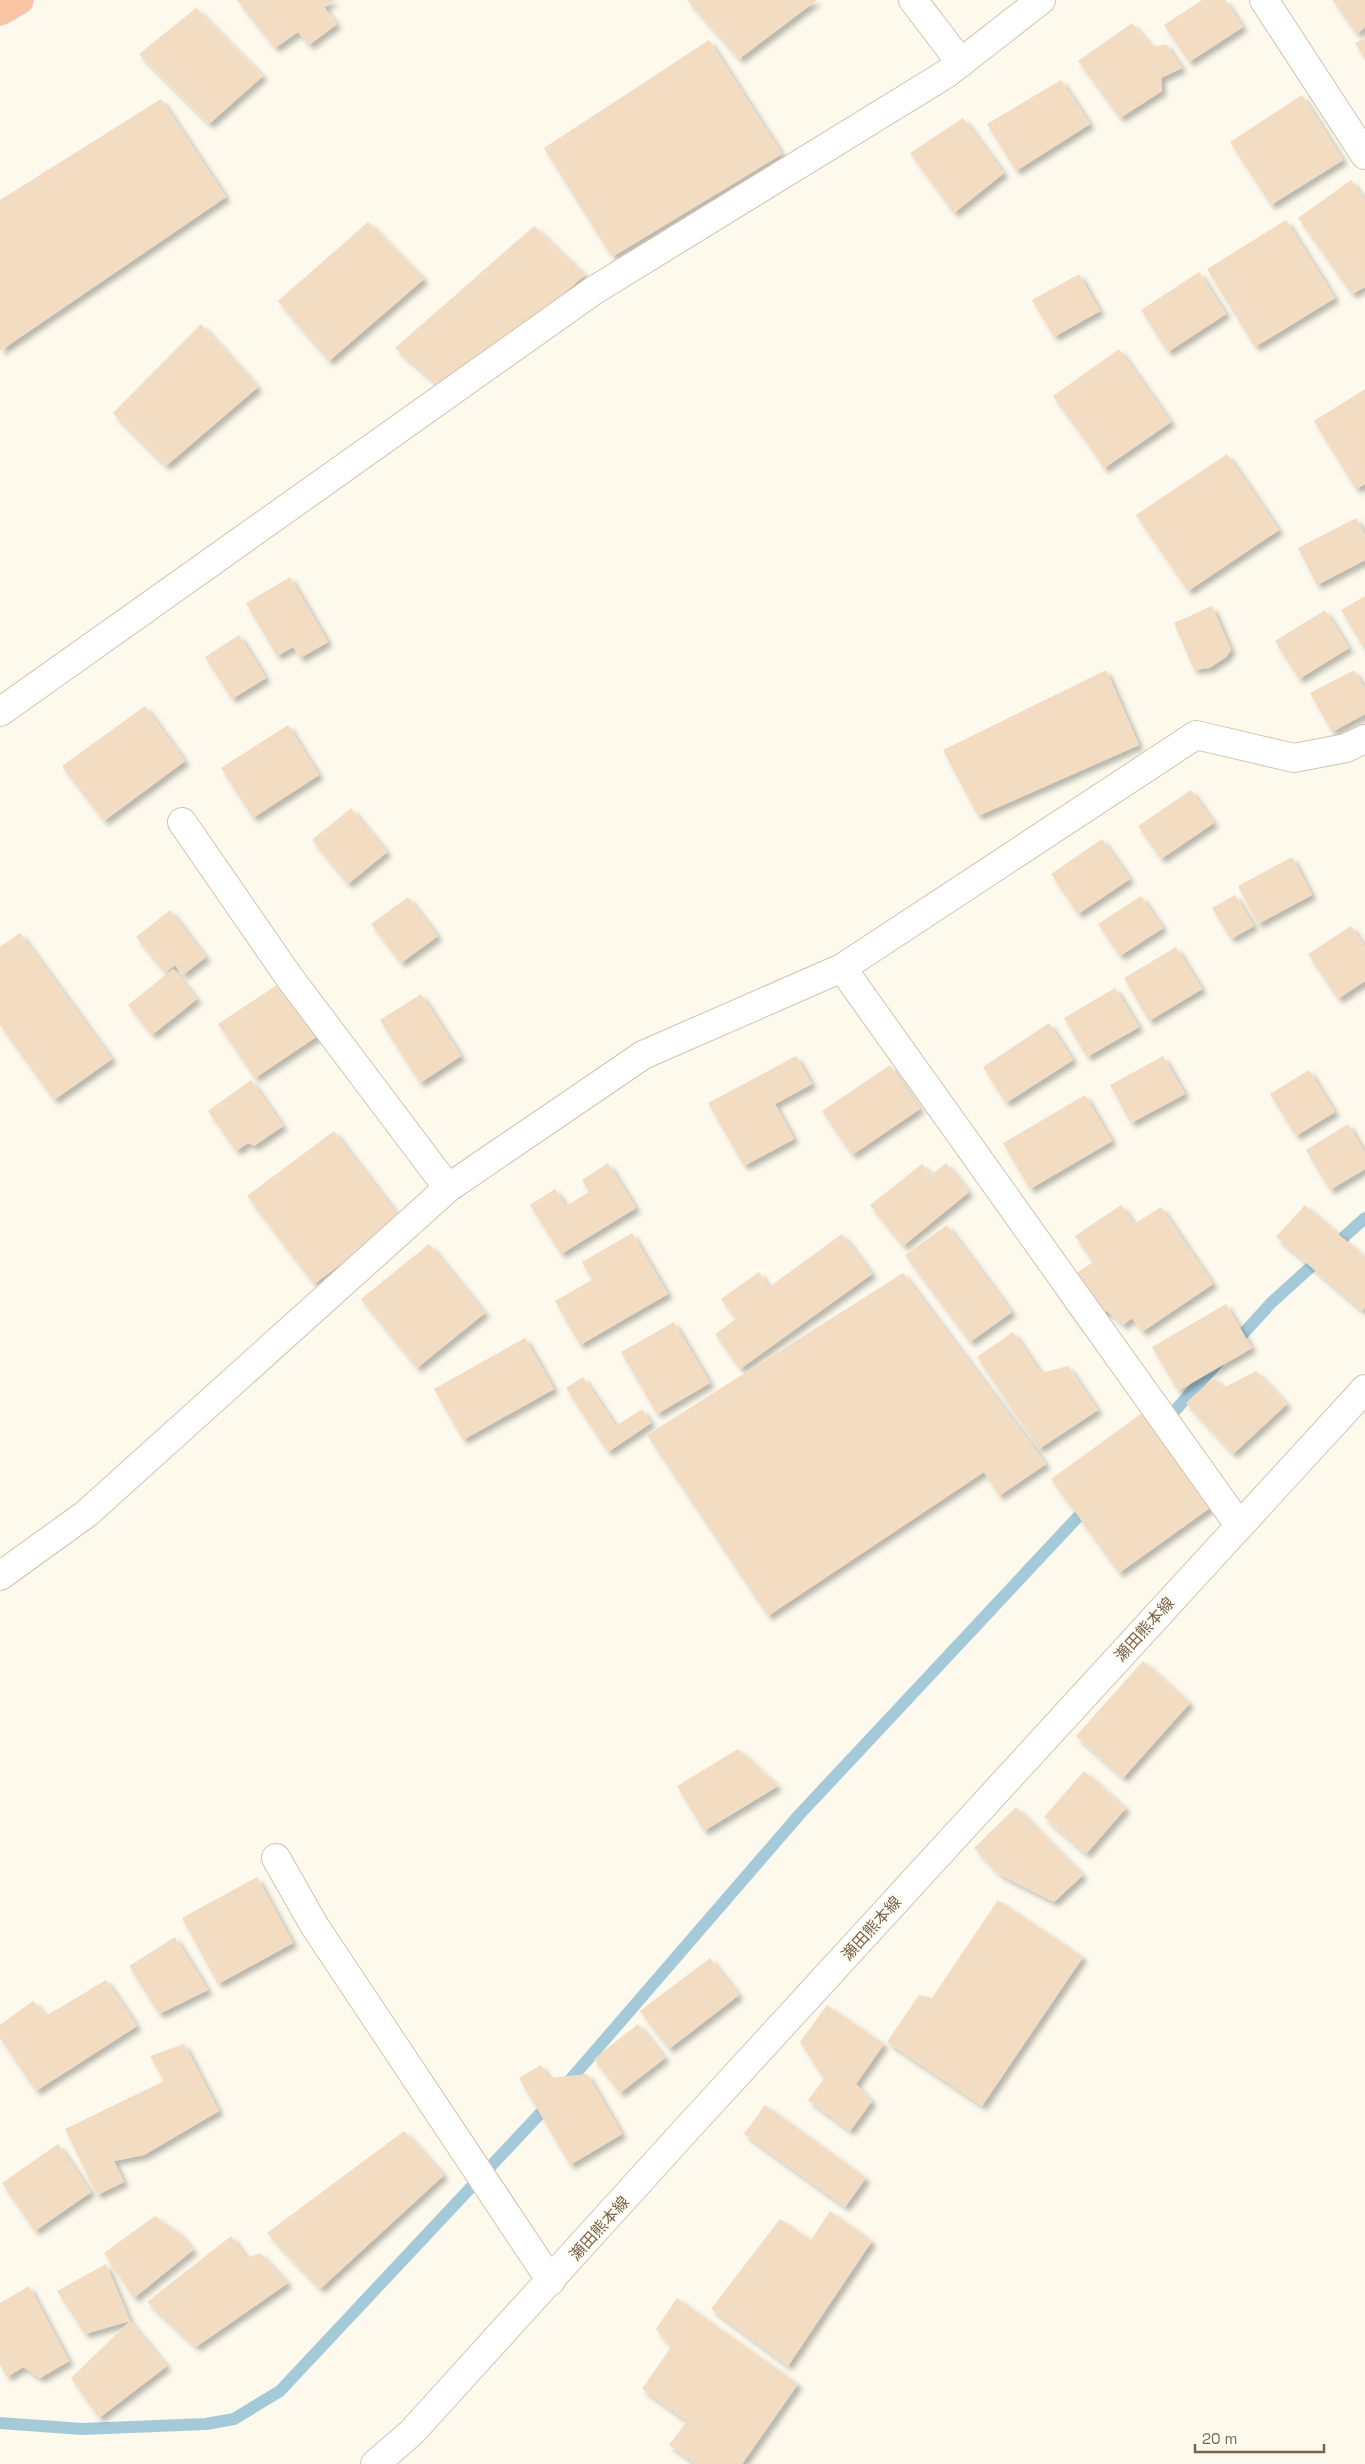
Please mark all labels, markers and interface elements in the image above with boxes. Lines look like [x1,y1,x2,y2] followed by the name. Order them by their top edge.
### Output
[1110,1593,1179,1666] street label: 瀬田熊本線
[837,1892,906,1965] street label: 瀬田熊本線
[565,2192,634,2265] street label: 瀬田熊本線
[1195,2422,1324,2454] scale bar
[1202,2429,1237,2448] text: 20 m

